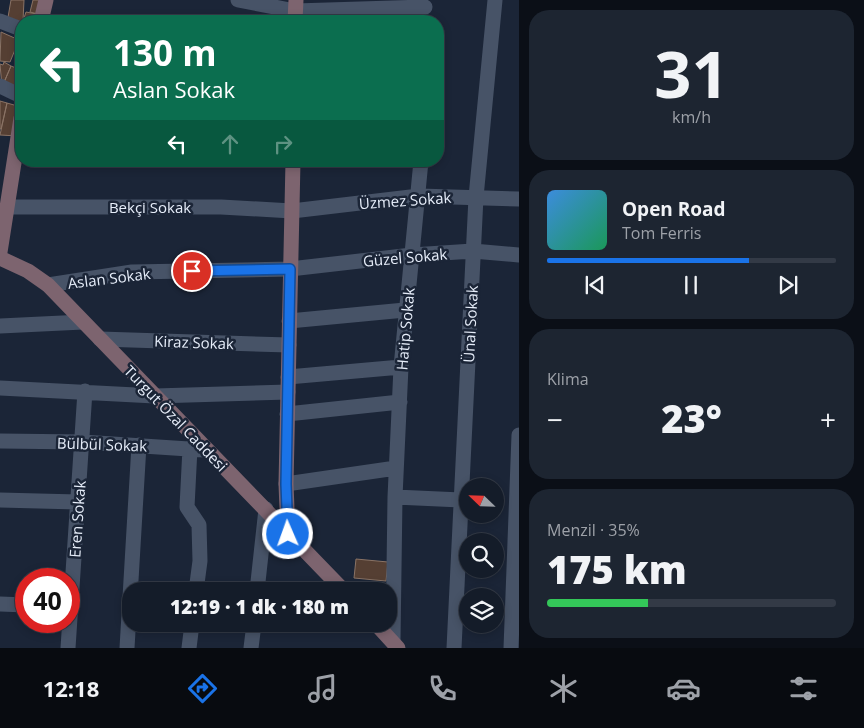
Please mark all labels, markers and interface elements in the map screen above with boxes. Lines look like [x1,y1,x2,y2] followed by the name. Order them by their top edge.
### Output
[113,29,217,76] text: 130 m
[654,29,729,117] text: 31
[30,35,95,100] icon: left
[113,74,235,104] text: Aslan Sokak
[672,106,711,128] text: km/h
[163,130,191,158] icon: left
[216,130,244,158] icon: ahead
[269,130,297,158] icon: right
[358,187,452,213] street label: Üzmez Sokak
[622,196,726,222] text: Open Road
[109,197,191,217] street label: Bekçi Sokak
[622,222,701,244] text: Tom Ferris
[362,243,448,271] street label: Güzel Sokak
[171,250,213,292] pin
[178,257,206,285] icon: arrive
[66,263,152,293] street label: Aslan Sokak
[581,271,609,299] icon: previous
[677,271,705,299] icon: pause
[774,271,802,299] icon: next
[458,285,482,363] street label: Ünal Sokak
[391,287,419,371] street label: Hatip Sokak
[154,331,234,353] street label: Kiraz Sokak
[120,361,232,475] street label: Turgut Özal Caddesi
[547,368,589,390] text: Klima
[661,392,722,444] text: 23°
[547,400,563,438] text: −
[820,400,836,438] text: +
[57,432,147,456] street label: Bülbül Sokak
[459,478,504,522] north arrow
[459,478,504,633] map controls
[64,480,90,558] street label: Eren Sokak
[261,507,313,559] position arrow
[547,519,640,541] text: Menzil · 35%
[459,533,504,578] button: search
[547,543,687,595] text: 175 km
[15,568,80,633] speed limit sign: 40
[459,588,504,633] button: layers
[170,594,349,620] text: 12:19 · 1 dk · 180 m
[185,671,220,706] icon: directions
[305,671,340,706] icon: music
[425,671,460,706] icon: phone
[546,671,581,706] icon: climate
[666,671,701,706] icon: car
[786,671,821,706] icon: filters
[43,673,99,703] text: 12:18

